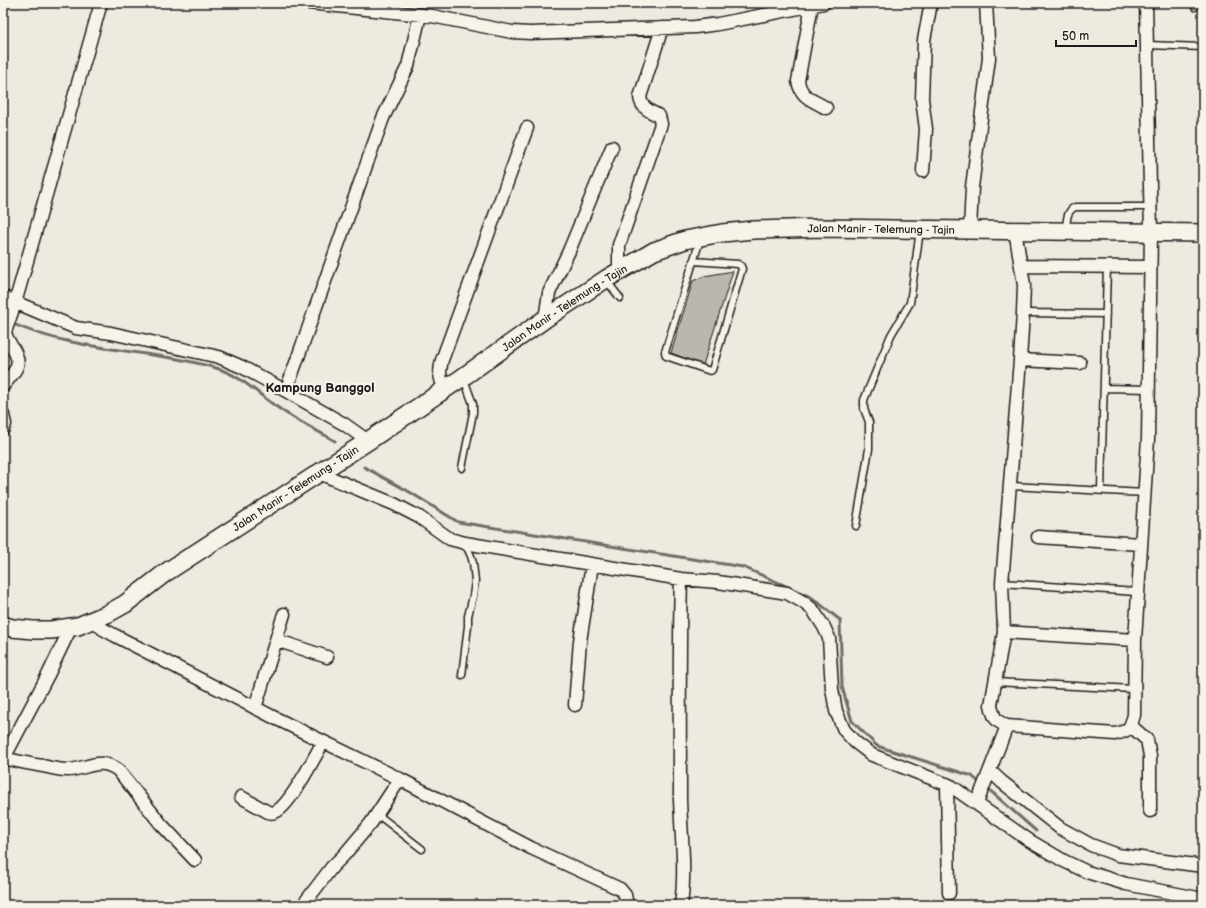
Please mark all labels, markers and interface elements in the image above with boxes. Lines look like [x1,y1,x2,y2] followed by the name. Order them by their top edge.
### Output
[1056,22,1136,48] scale bar
[1062,29,1089,44] text: 50 m
[807,222,955,237] street label: Jalan Manir - Telemung - Tajin
[500,262,630,354] street label: Jalan Manir - Telemung - Tajin
[265,380,375,396] district label: Kampung Banggol
[230,443,361,534] street label: Jalan Manir - Telemung - Tajin

